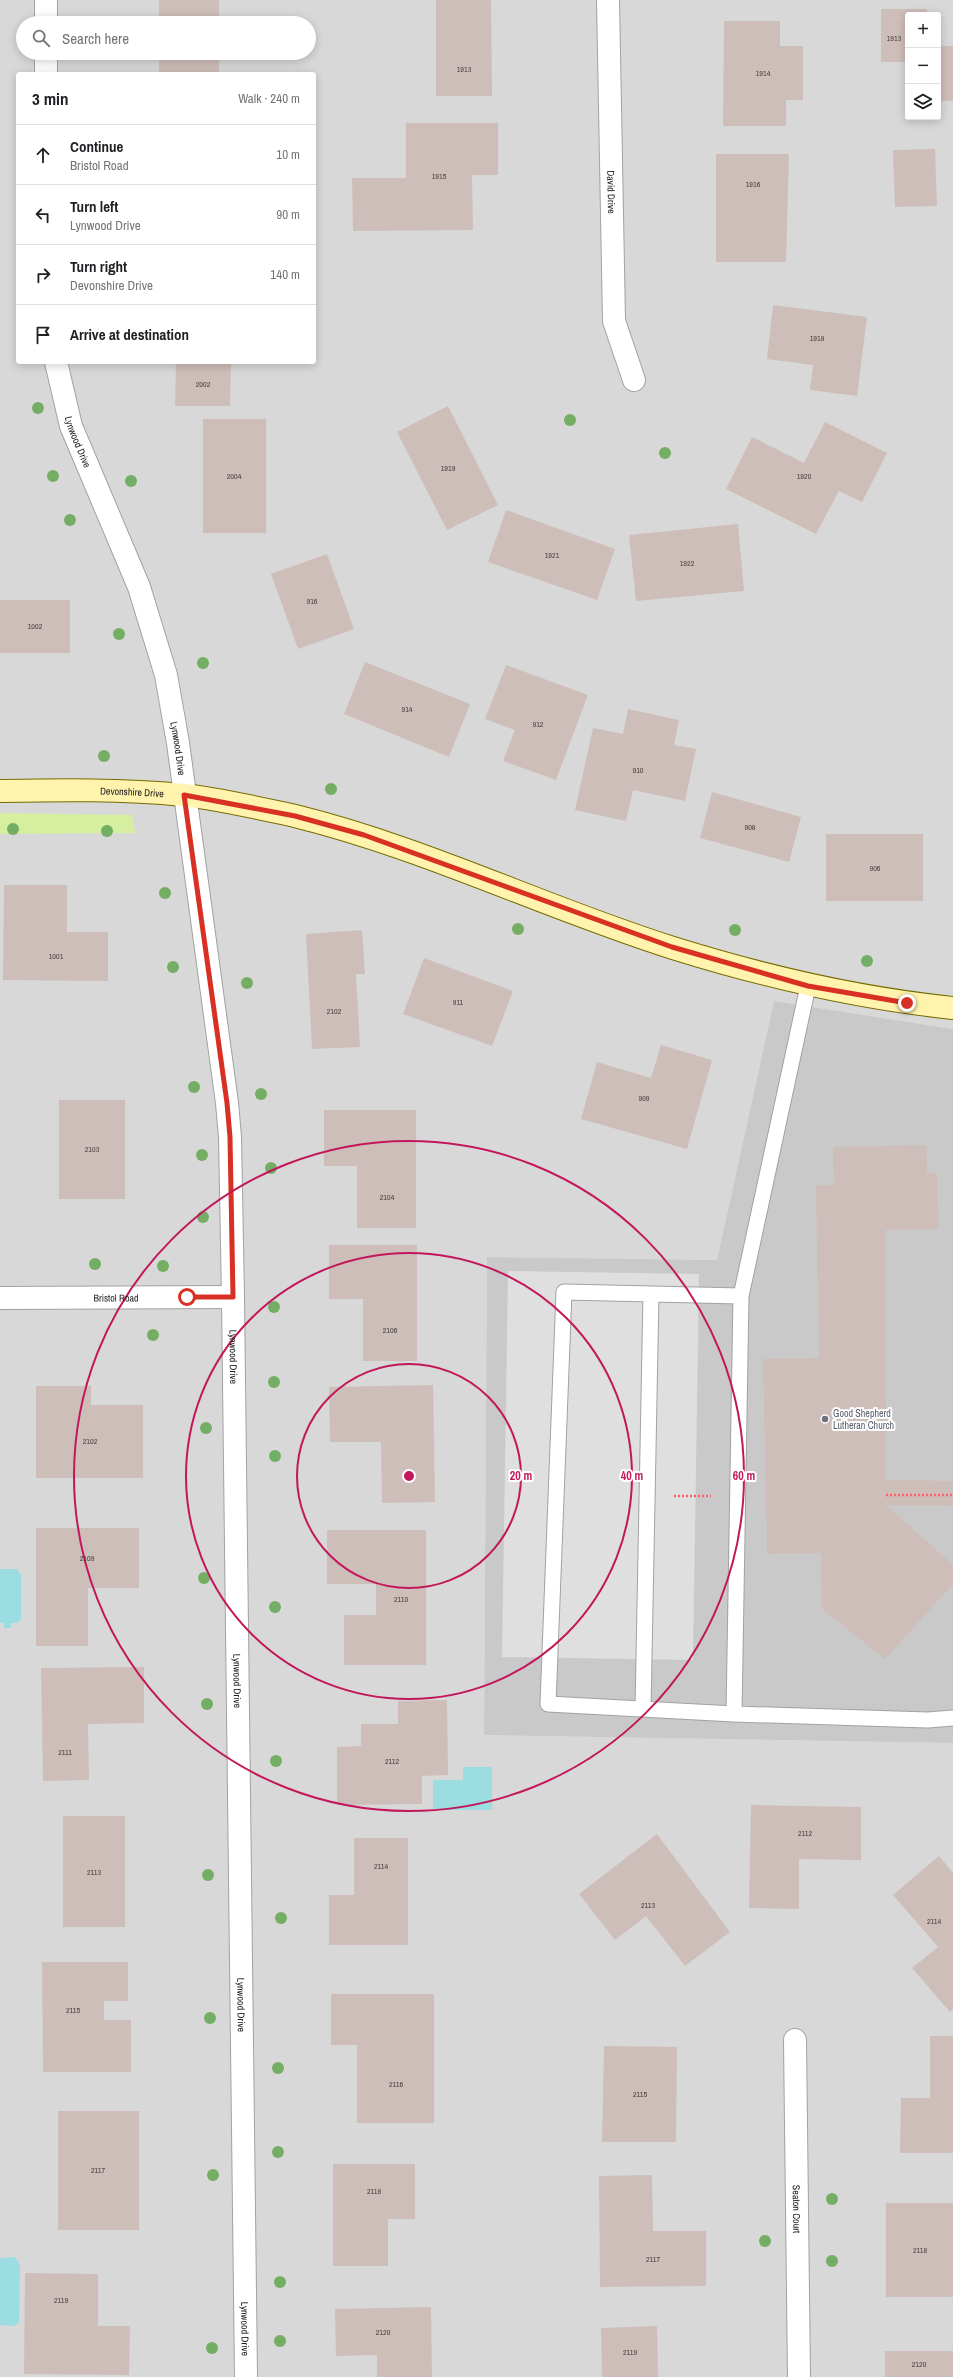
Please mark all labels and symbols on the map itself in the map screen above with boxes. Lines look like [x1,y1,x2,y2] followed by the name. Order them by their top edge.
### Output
[887,33,902,43] house number: 1913
[457,64,472,74] house number: 1913
[756,68,771,78] house number: 1914
[605,170,619,214] street label: David Drive
[432,171,447,181] house number: 1915
[746,179,761,189] house number: 1916
[810,333,825,343] house number: 1918
[196,379,211,389] house number: 2002
[62,415,94,470] street label: Lynwood Drive
[441,463,456,473] house number: 1919
[227,471,242,481] house number: 2004
[797,471,812,481] house number: 1920
[545,550,560,560] house number: 1921
[680,558,695,568] house number: 1922
[307,596,318,606] house number: 916
[28,621,43,631] house number: 1002
[402,704,413,714] house number: 914
[533,719,544,729] house number: 912
[168,720,189,777] street label: Lynwood Drive
[633,765,644,775] house number: 910
[100,784,165,800] street label: Devonshire Drive
[745,822,756,832] house number: 908
[870,863,881,873] house number: 906
[49,951,64,961] house number: 1001
[898,994,916,1012] route end
[453,997,464,1007] house number: 911
[327,1006,342,1016] house number: 2102
[639,1093,650,1103] house number: 909
[85,1144,100,1154] house number: 2103
[380,1192,395,1202] house number: 2104
[178,1288,196,1306] route start
[93,1291,139,1304] street label: Bristol Road
[383,1325,398,1335] house number: 2106
[227,1330,241,1385] street label: Lynwood Drive
[833,1407,894,1432] place label: Good Shepherd Lutheran Church
[820,1414,830,1424] marker: Good Shepherd Lutheran Church
[83,1436,98,1446] house number: 2102
[510,1468,532,1484] text: 20 m
[621,1468,643,1484] text: 40 m
[733,1468,755,1484] text: 60 m
[402,1469,416,1483] centre of rings
[80,1553,95,1563] house number: 2109
[394,1594,408,1604] house number: 2110
[231,1654,244,1709] street label: Lynwood Drive
[58,1747,72,1757] house number: 2111
[385,1756,399,1766] house number: 2112
[798,1828,812,1838] house number: 2112
[374,1861,388,1871] house number: 2114
[87,1867,101,1877] house number: 2113
[641,1900,655,1910] house number: 2113
[927,1916,941,1926] house number: 2114
[235,1978,248,2033] street label: Lynwood Drive
[66,2005,80,2015] house number: 2115
[389,2079,403,2089] house number: 2116
[633,2089,647,2099] house number: 2115
[91,2165,105,2175] house number: 2117
[790,2185,804,2234] street label: Seaton Court
[367,2186,381,2196] house number: 2118
[913,2245,927,2255] house number: 2118
[646,2254,660,2264] house number: 2117
[54,2295,68,2305] house number: 2119
[239,2302,252,2357] street label: Lynwood Drive
[376,2327,391,2337] house number: 2120
[623,2347,637,2357] house number: 2119
[912,2359,927,2369] house number: 2120

